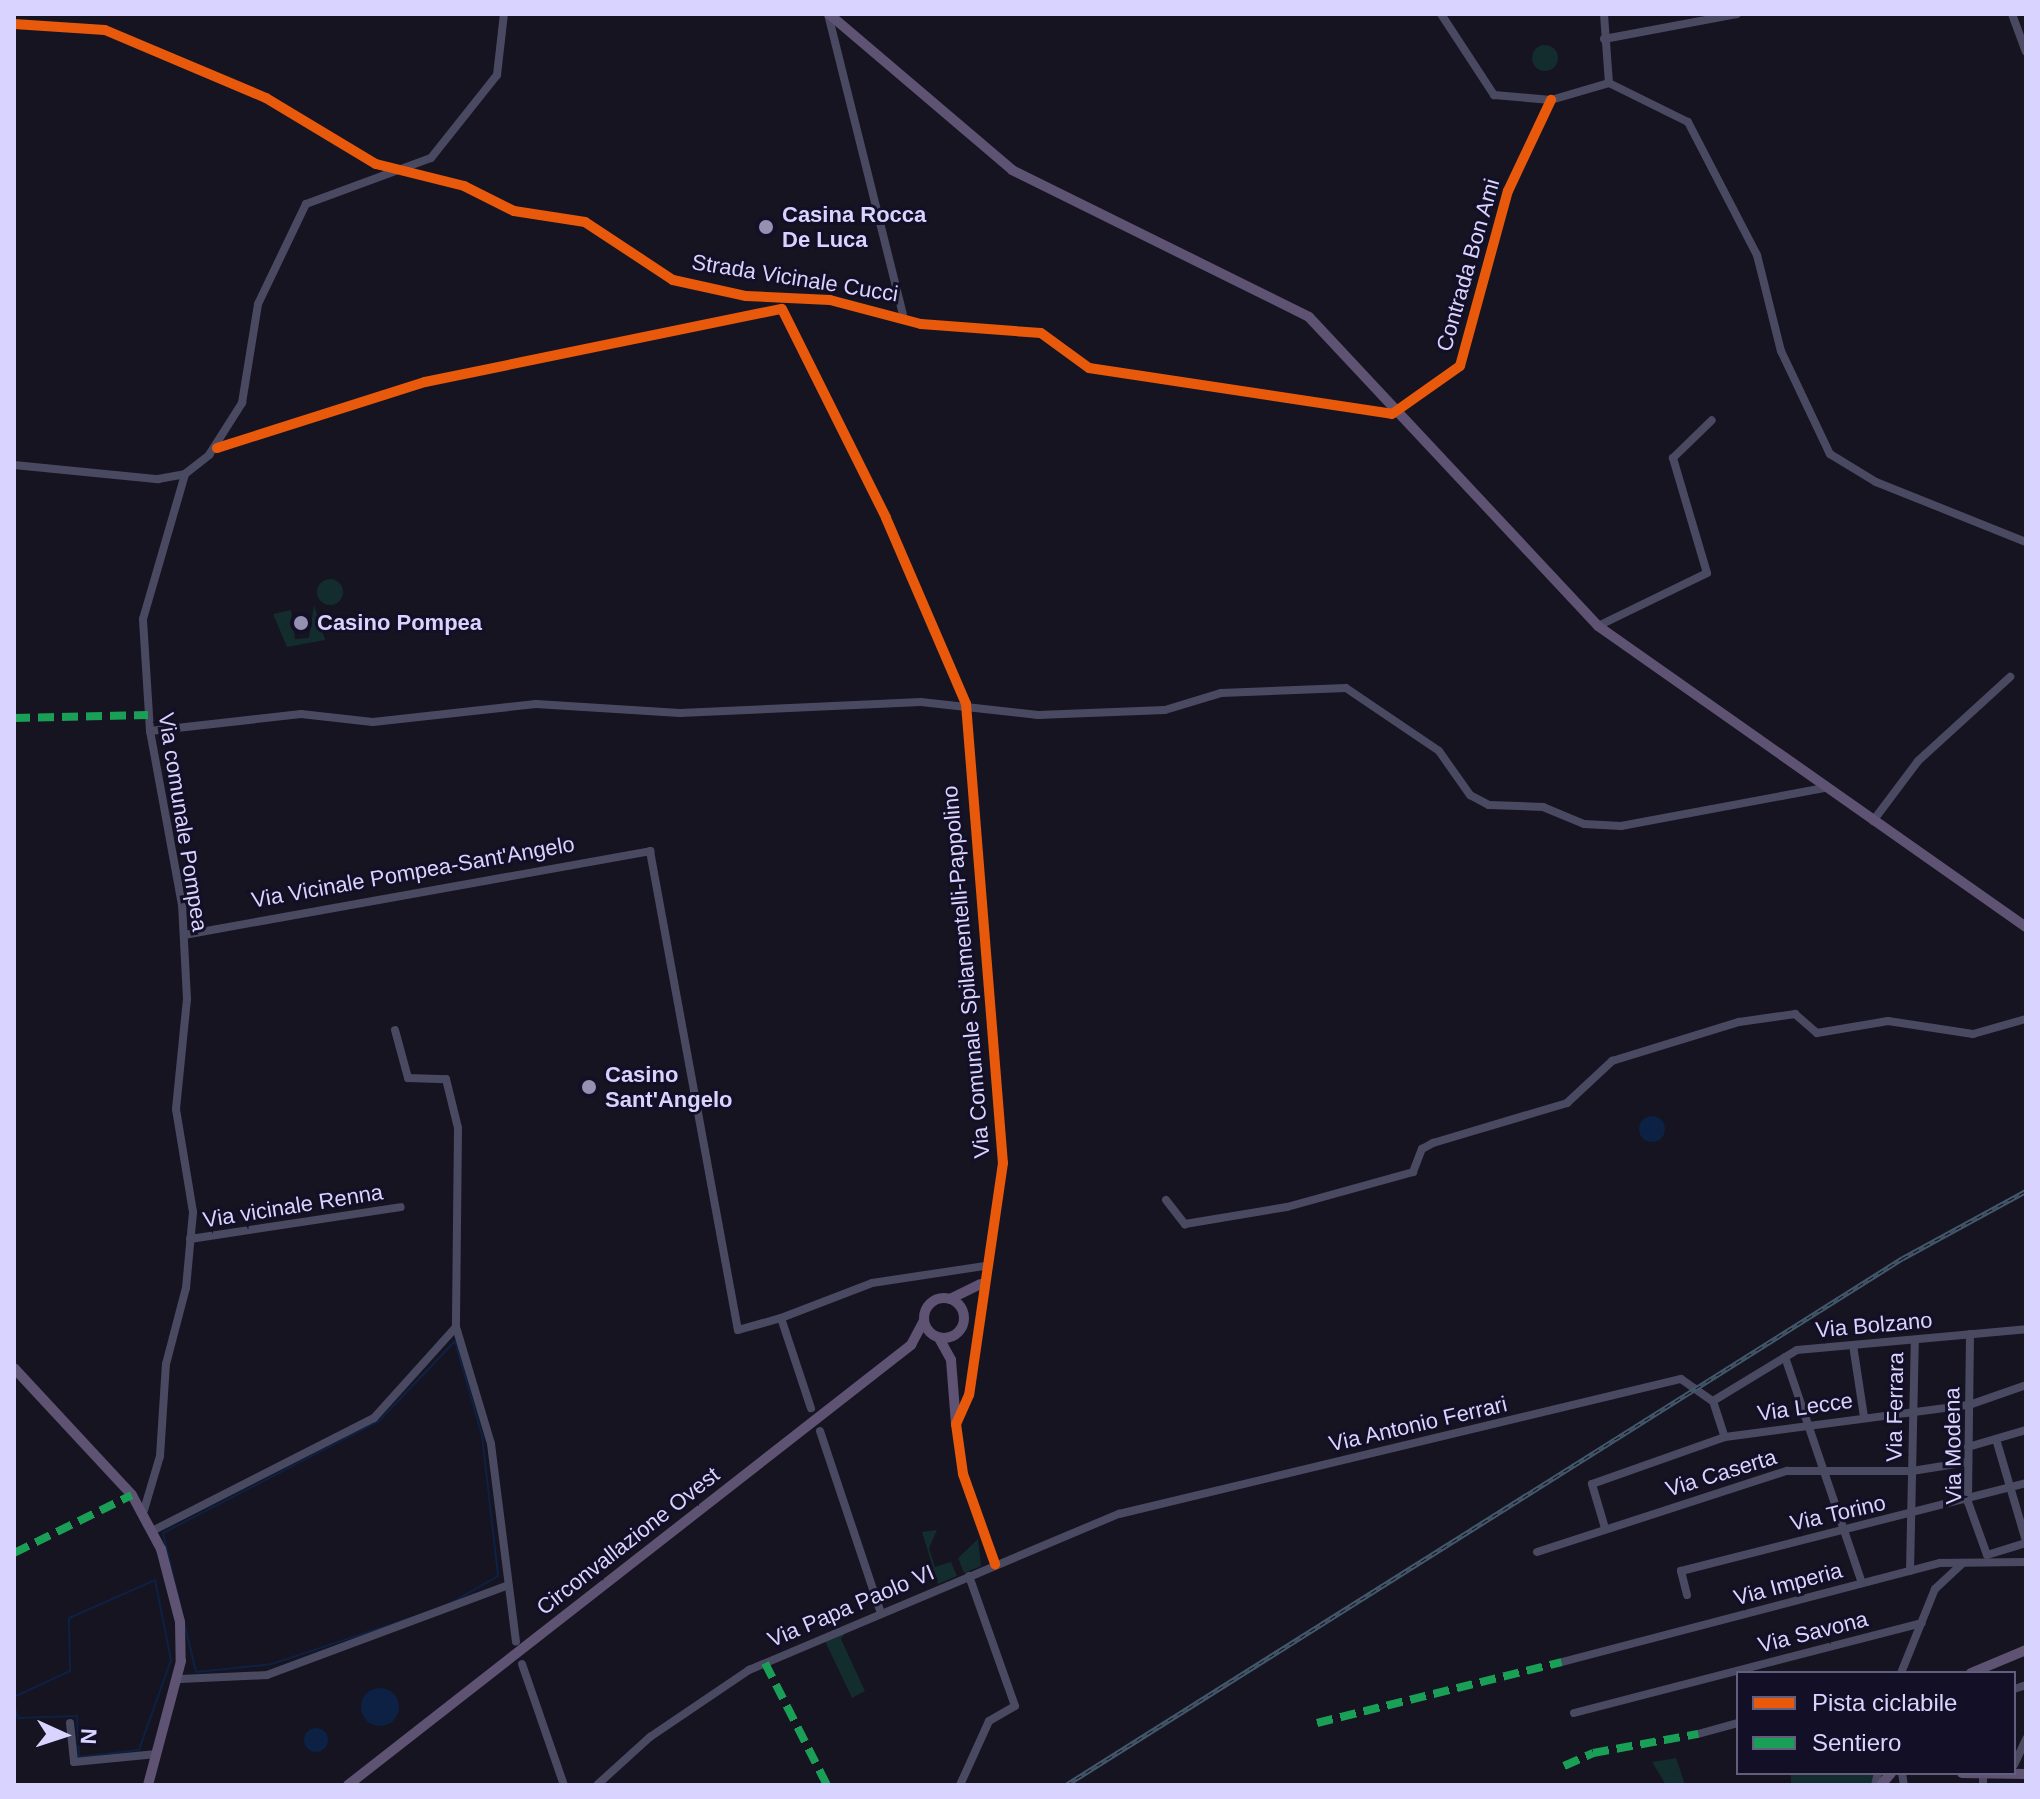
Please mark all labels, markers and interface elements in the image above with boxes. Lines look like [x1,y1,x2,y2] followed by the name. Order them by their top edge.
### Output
[1431,175,1505,355] street label: Contrada Bon Ami
[782,201,926,252] place label: Casina Rocca De Luca
[757,218,775,236] marker: Casina Rocca De Luca
[690,249,900,307] street label: Strada Vicinale Cucci
[317,610,482,636] place label: Casino Pompea
[292,614,310,632] marker: Casino Pompea
[153,711,213,933] street label: Via comunale Pompea
[937,785,995,1159] street label: Via Comunale Spilamentelli-Pappolino
[249,831,577,913] street label: Via Vicinale Pompea-Sant'Angelo
[605,1061,732,1112] place label: Casino Sant'Angelo
[580,1078,598,1096] marker: Casino Sant'Angelo
[201,1179,385,1233] street label: Via vicinale Renna
[1815,1307,1933,1343] street label: Via Bolzano
[1881,1352,1909,1462] street label: Via Ferrara
[1756,1387,1854,1427] street label: Via Lecce
[1939,1387,1967,1505] street label: Via Modena
[1326,1391,1510,1457] street label: Via Antonio Ferrari
[1662,1444,1780,1502] street label: Via Caserta
[531,1461,725,1621] street label: Circonvallazione Ovest
[1788,1489,1888,1537] street label: Via Torino
[1731,1557,1845,1611] street label: Via Imperia
[764,1559,938,1653] street label: Via Papa Paolo VI
[1755,1606,1871,1658] street label: Via Savona
[1736,1671,2016,1775] legend
[1812,1689,1957,1716] text: Pista ciclabile
[24,1695,104,1775] north arrow
[76,1728,101,1745] text: N
[1812,1729,1901,1756] text: Sentiero

